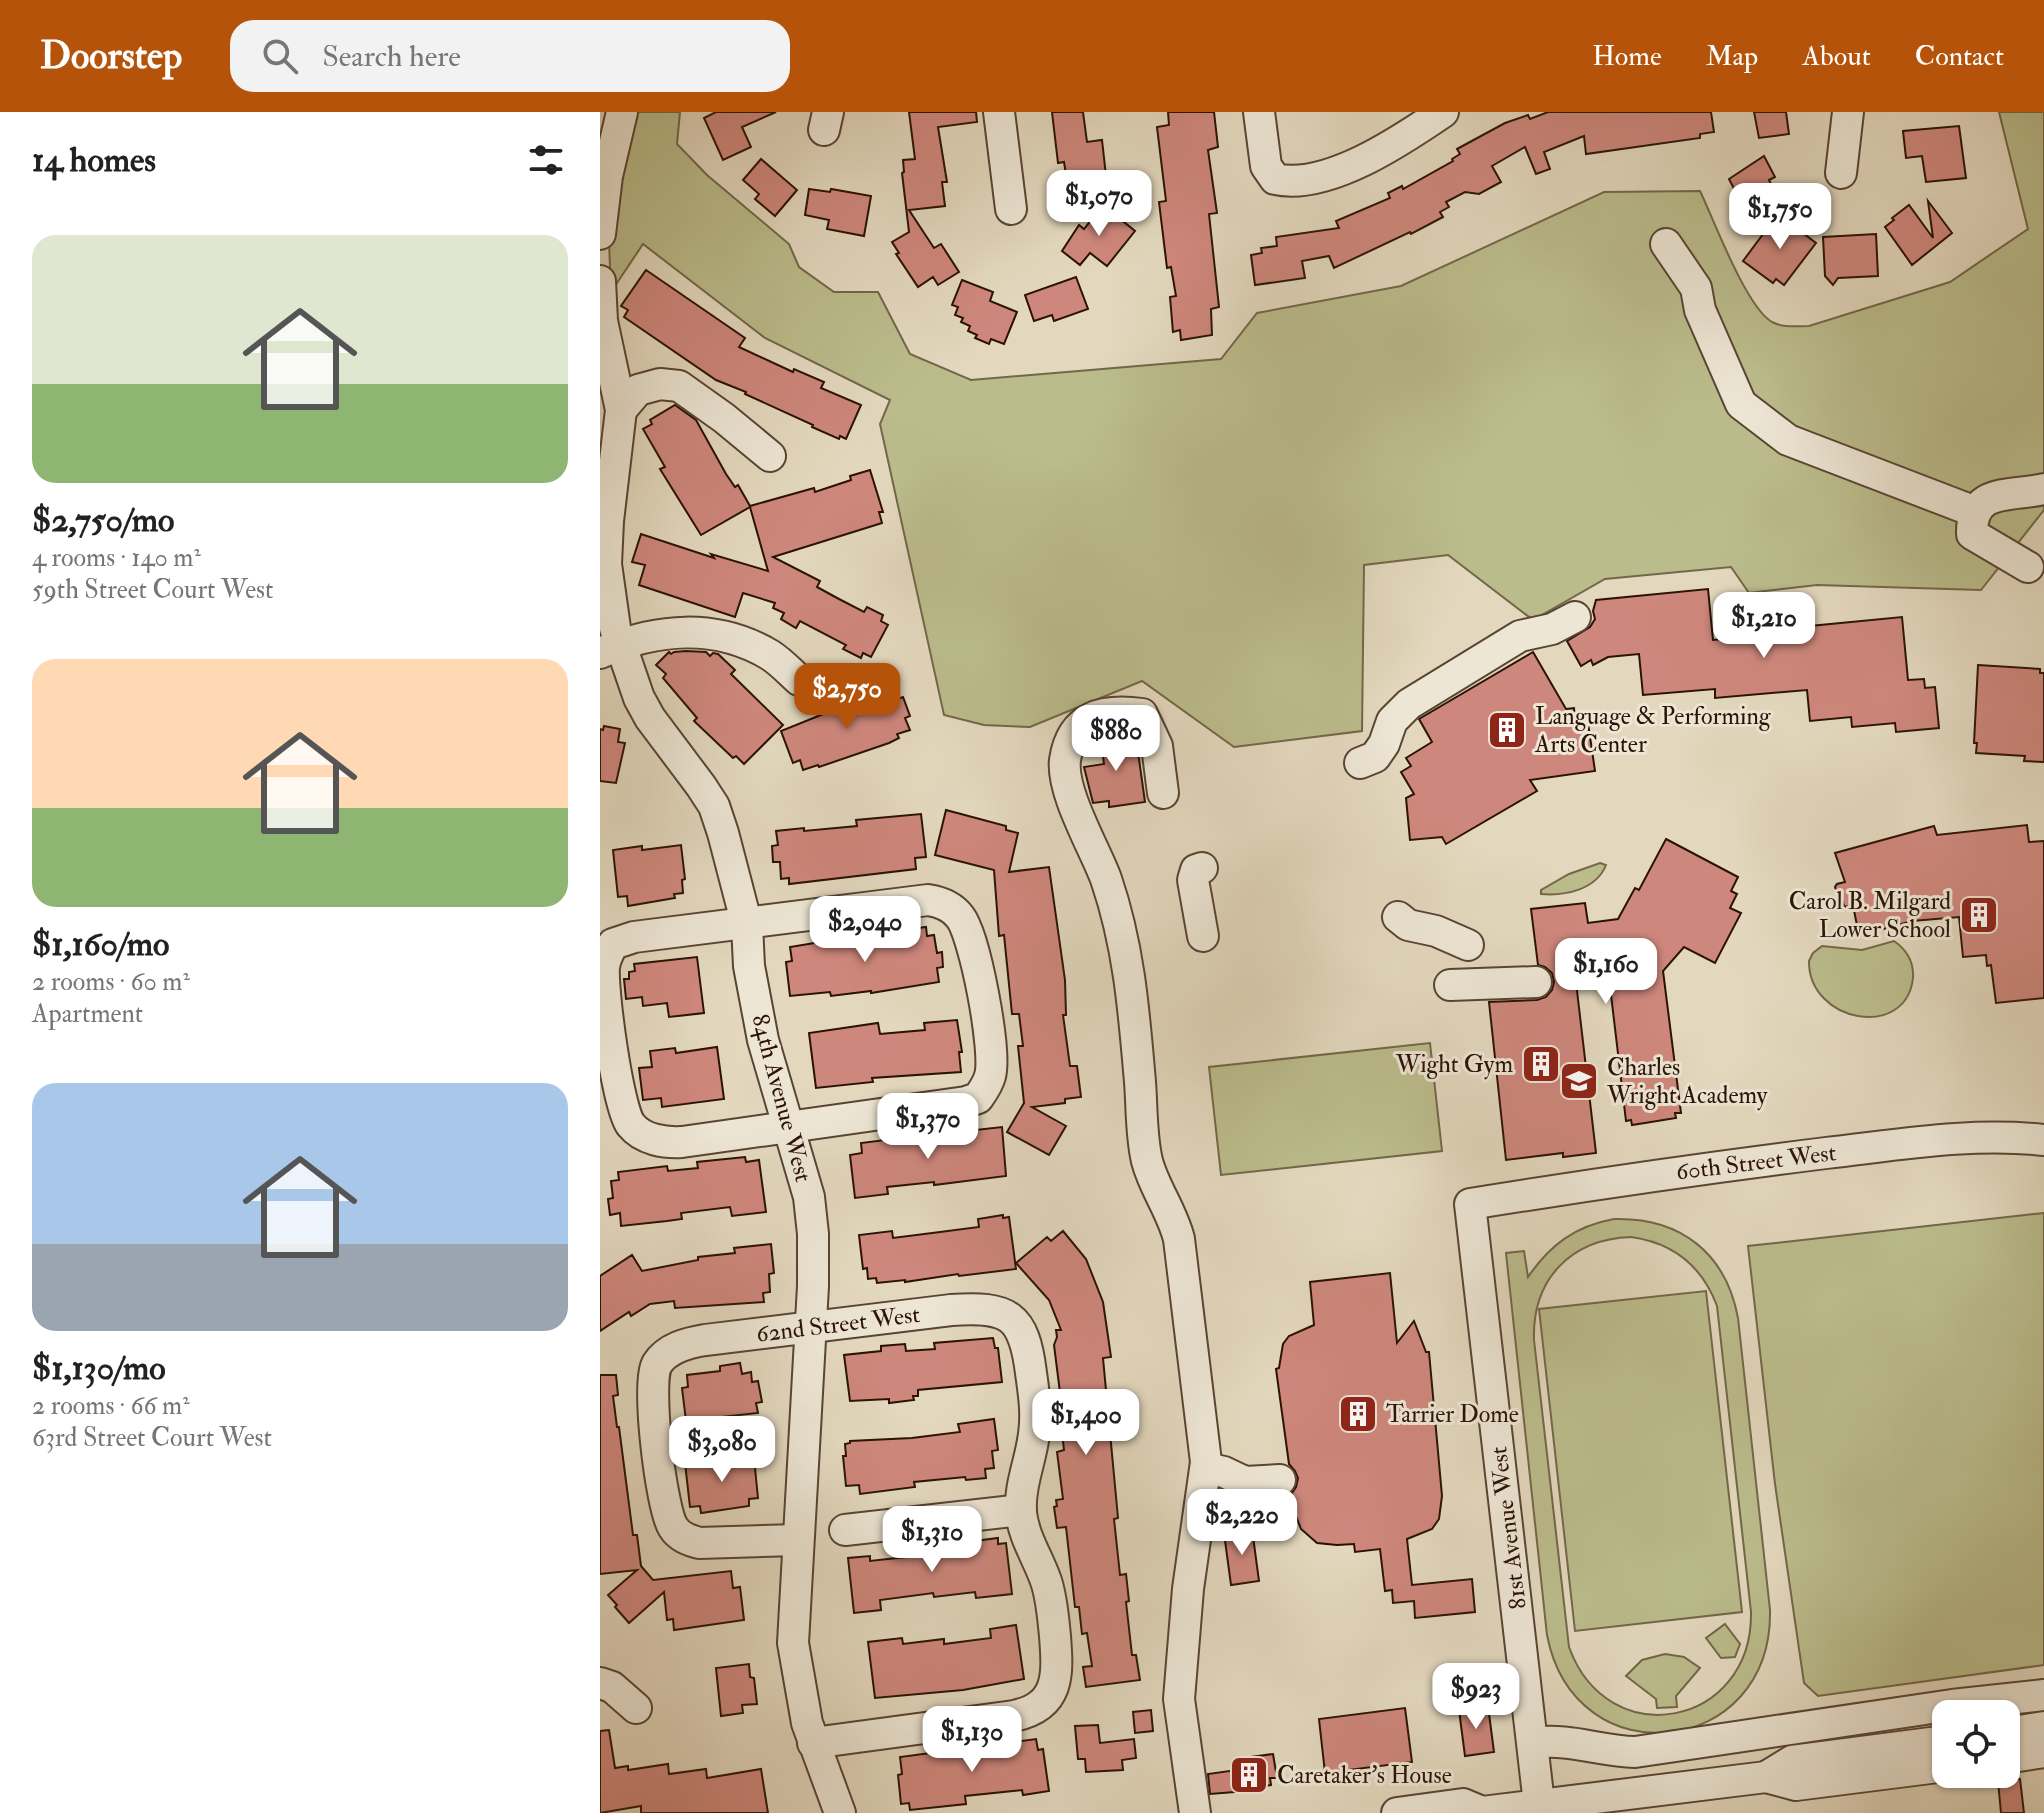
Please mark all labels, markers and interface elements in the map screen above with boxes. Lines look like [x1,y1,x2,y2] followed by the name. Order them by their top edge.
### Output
[230,20,790,92] search box
[40,32,182,80] text: Doorstep
[258,34,302,78] icon: search
[322,38,461,75] text: Search here
[1592,39,1662,74] text: Home
[1706,39,1758,74] text: Map
[1802,39,1871,74] text: About
[1915,39,2004,74] text: Contact
[524,138,568,182] icon: filters
[32,139,156,182] text: 14 homes
[1034,170,1164,238] pin: $1,070
[1065,180,1133,212] text: $1,070
[1715,183,1845,251] pin: $1,750
[1747,193,1813,225] text: $1,750
[228,287,372,431] icon: home
[32,499,174,542] text: $2,750/mo
[32,542,201,574] text: 4 rooms · 140 m²
[32,574,273,606] text: 59th Street Court West
[1699,592,1829,660] pin: $1,210
[1731,602,1797,634] text: $1,210
[782,663,912,731] pin: $2,750
[812,673,882,705] text: $2,750
[1534,701,1772,760] place label: Language & Performing Arts Center
[1069,705,1163,773] pin: $880
[1486,709,1528,751] building icon: Language & Performing Arts Center
[228,711,372,855] icon: home
[1090,715,1142,747] text: $880
[1789,886,1951,945] place label: Carol B. Milgard Lower School
[1958,894,2000,936] building icon: Carol B. Milgard Lower School
[800,896,930,964] pin: $2,040
[828,906,902,938] text: $2,040
[32,923,169,966] text: $1,160/mo
[1541,938,1671,1006] pin: $1,160
[1573,948,1639,980] text: $1,160
[32,966,190,998] text: 2 rooms · 60 m²
[32,998,143,1030] text: Apartment
[744,1011,819,1186] street label: 84th Avenue West
[1520,1043,1562,1085] building icon: Wight Gym
[1395,1049,1513,1080] place label: Wight Gym
[1606,1052,1768,1111] place label: Charles Wright Academy
[1558,1060,1600,1102] school or university icon: Charles Wright Academy
[863,1093,993,1161] pin: $1,370
[895,1103,961,1135] text: $1,370
[228,1135,372,1279] icon: home
[1674,1137,1838,1188] street label: 60th Street West
[754,1299,922,1350] street label: 62nd Street West
[32,1347,166,1390] text: $1,130/mo
[1021,1389,1151,1457] pin: $1,400
[32,1390,190,1422] text: 2 rooms · 66 m²
[1337,1393,1379,1435] building icon: Tarrier Dome
[1050,1399,1122,1431] text: $1,400
[1386,1399,1519,1430] place label: Tarrier Dome
[657,1416,787,1484] pin: $3,080
[32,1422,272,1454] text: 63rd Street Court West
[687,1426,757,1458] text: $3,080
[1483,1445,1534,1611] street label: 81st Avenue West
[1177,1489,1307,1557] pin: $2,220
[1205,1499,1279,1531] text: $2,220
[867,1506,997,1574] pin: $1,310
[901,1516,963,1548] text: $1,310
[1429,1663,1523,1731] pin: $923
[1450,1673,1502,1705] text: $923
[1932,1700,2020,1788] map controls
[1932,1700,2020,1788] button: locate
[907,1706,1037,1774] pin: $1,130
[941,1716,1003,1748] text: $1,130
[1228,1754,1270,1796] building icon: Caretaker's House
[1277,1760,1452,1791] place label: Caretaker's House

